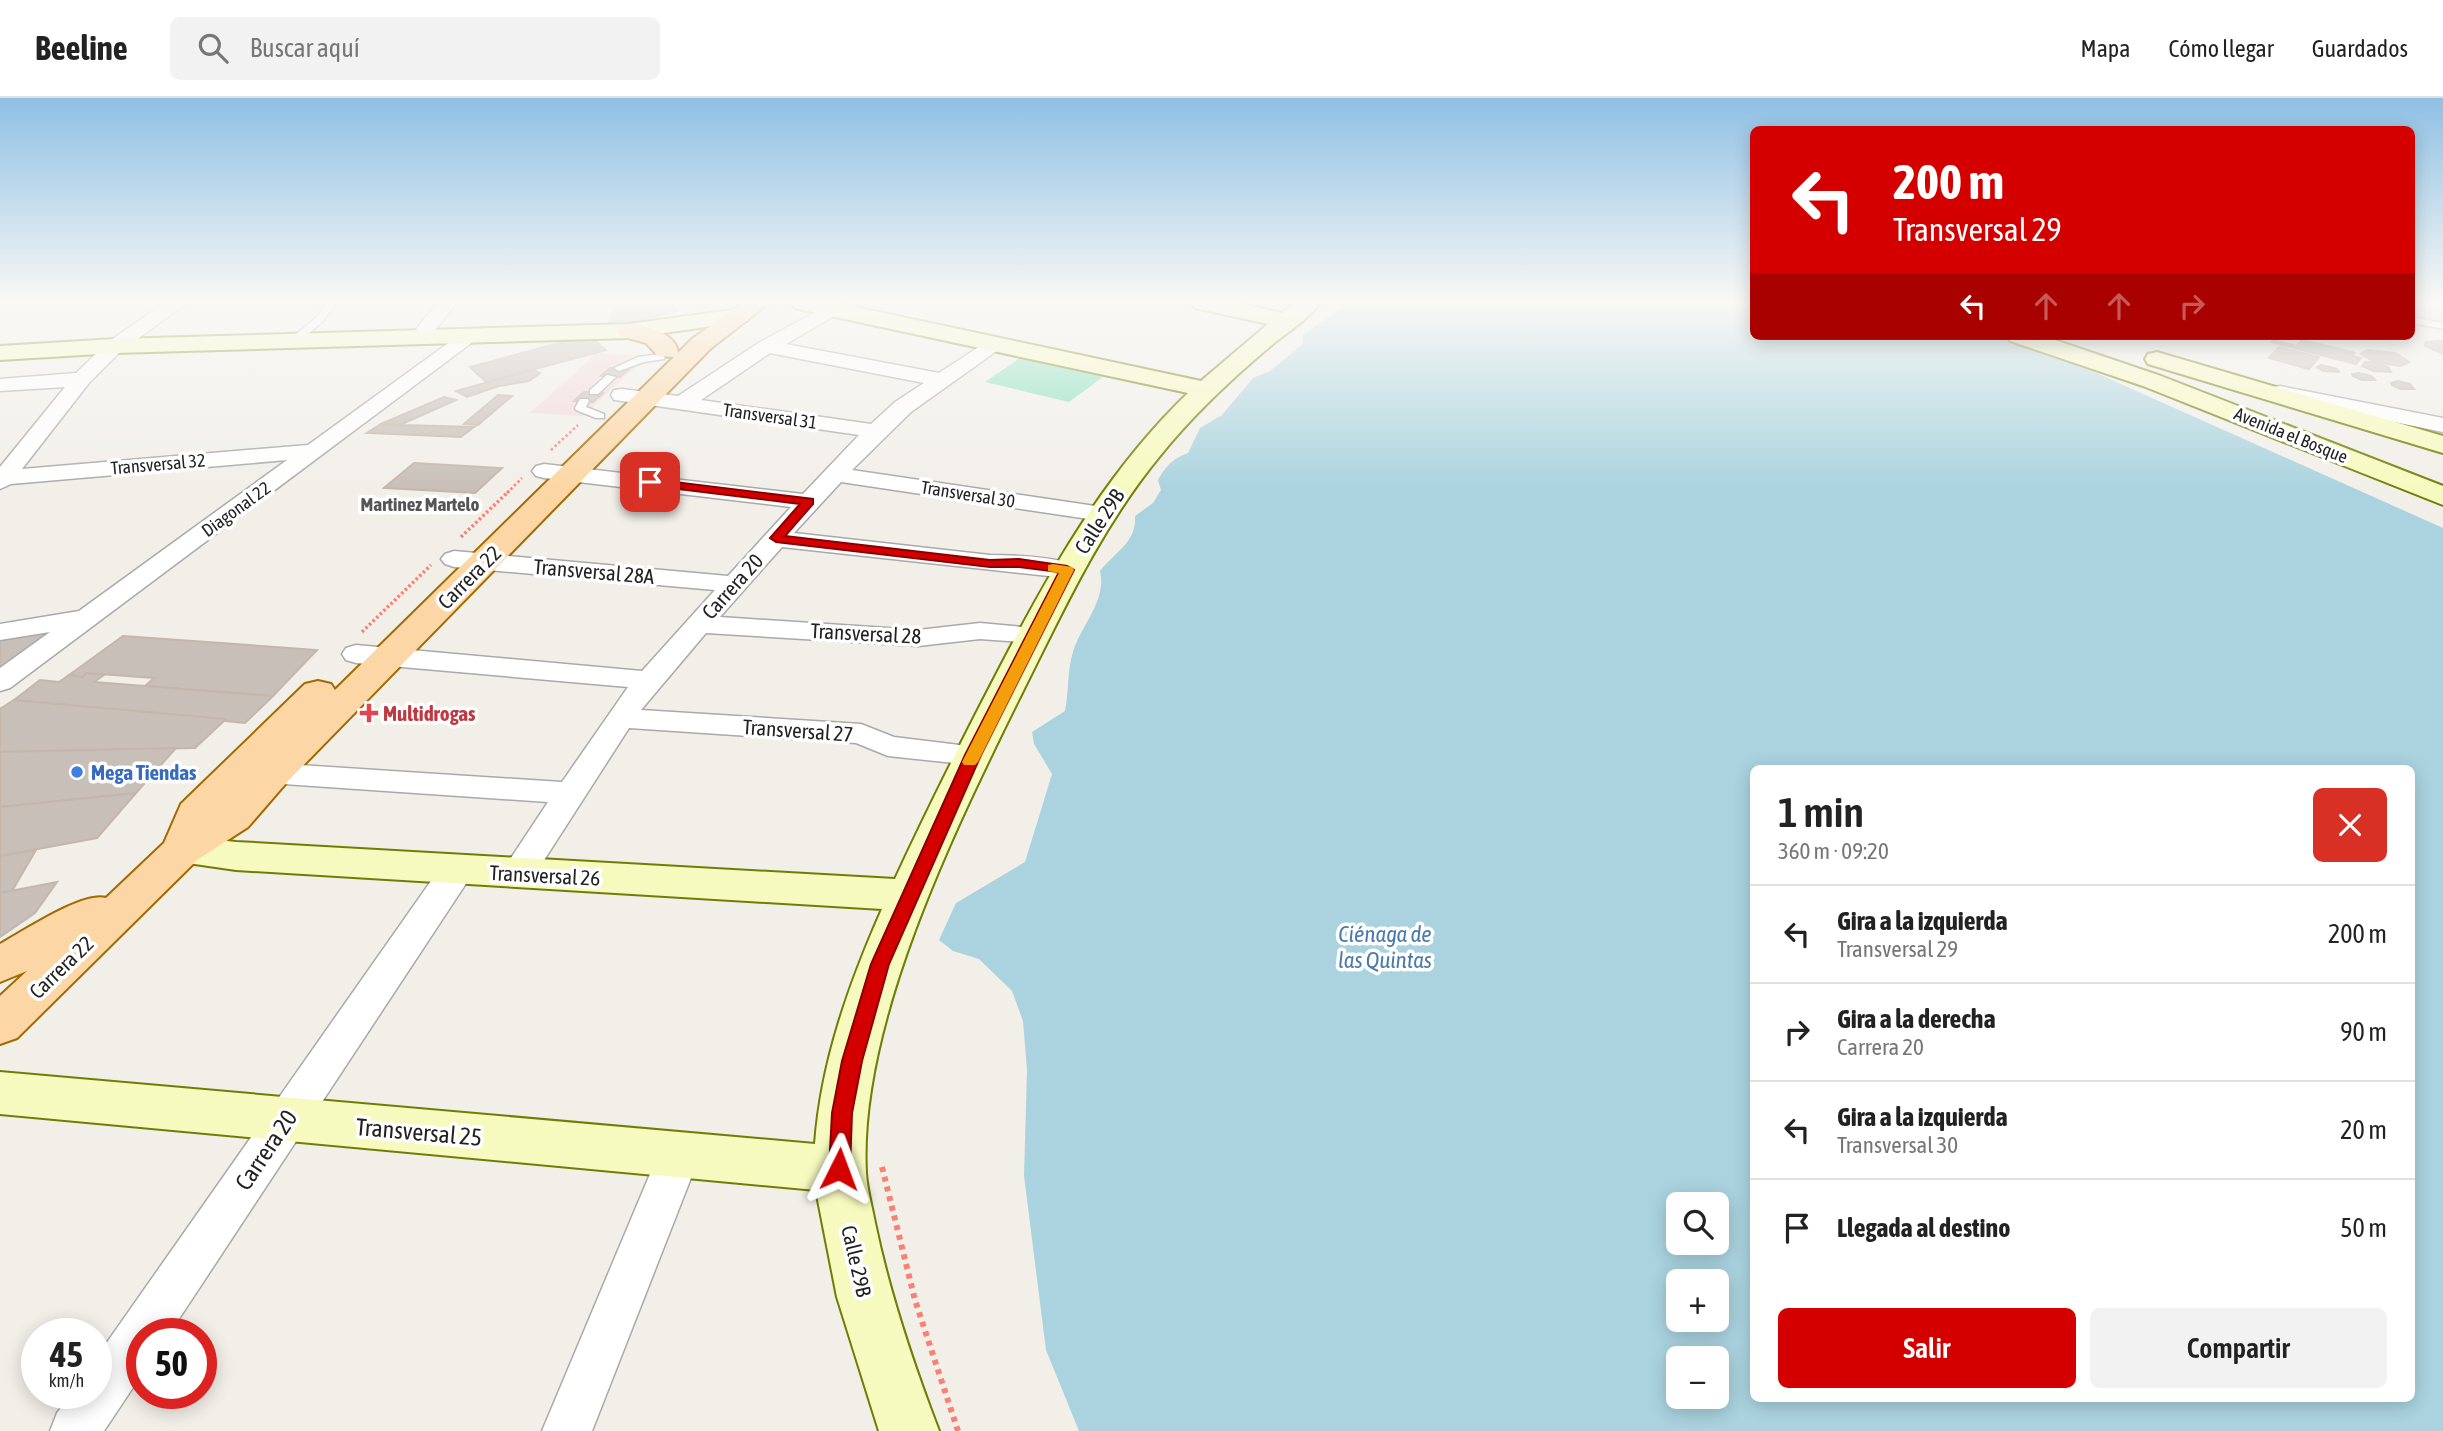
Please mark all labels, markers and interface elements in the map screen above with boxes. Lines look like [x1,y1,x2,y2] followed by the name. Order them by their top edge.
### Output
[170,17,660,80] search box
[35,29,128,67] text: Beeline
[194,29,232,67] icon: search
[250,33,360,63] text: Buscar aquí
[2081,35,2130,62] text: Mapa
[2168,35,2274,62] text: Cómo llegar
[2312,35,2408,62] text: Guardados
[1893,153,2004,209] text: 200 m
[1778,154,1869,245] icon: left
[1893,211,2062,248] text: Transversal 29
[1954,287,1992,325] icon: left
[2027,287,2065,325] icon: ahead
[2100,287,2138,325] icon: ahead
[2173,287,2211,325] icon: right
[722,399,818,433] street label: Transversal 31
[2231,403,2351,467] street label: Avenida el Bosque
[110,449,206,479] street label: Transversal 32
[620,452,680,512] pin
[631,463,669,501] icon: arrive
[920,476,1016,512] street label: Transversal 30
[198,477,274,541] street label: Diagonal 22
[1069,484,1129,558] street label: Calle 29B
[361,493,479,515] district label: Martinez Martelo
[432,540,506,614] street label: Carrera 22
[697,548,768,623] street label: Carrera 20
[533,554,656,588] street label: Transversal 28A
[810,618,922,648] street label: Transversal 28
[383,701,476,725] place label: Multidrogas
[361,705,377,721] marker: Multidrogas
[742,714,854,746] street label: Transversal 27
[91,760,197,784] place label: Mega Tiendas
[69,764,85,780] marker: Mega Tiendas
[1778,788,1864,836] text: 1 min
[2313,788,2387,862] button: close
[1778,838,1889,864] text: 360 m · 09:20
[489,860,601,890] street label: Transversal 26
[1837,906,2008,936] text: Gira a la izquierda
[1778,915,1816,953] icon: left
[2328,919,2387,949] text: 200 m
[1338,921,1432,973] water label: Ciénaga de las Quintas
[24,931,98,1003] street label: Carrera 22
[1837,936,1958,962] text: Transversal 29
[1837,1004,1996,1034] text: Gira a la derecha
[1778,1013,1816,1051] icon: right
[2340,1017,2387,1047] text: 90 m
[1837,1034,1924,1060] text: Carrera 20
[1837,1102,2008,1132] text: Gira a la izquierda
[229,1105,303,1195] street label: Carrera 20
[1778,1111,1816,1149] icon: left
[355,1113,483,1151] street label: Transversal 25
[2340,1115,2387,1145] text: 20 m
[802,1132,876,1206] position arrow
[1837,1132,1958,1158] text: Transversal 30
[1666,1192,1729,1409] map controls
[1666,1192,1729,1255] button: search
[1778,1209,1816,1247] icon: arrive
[1837,1213,2010,1243] text: Llegada al destino
[2340,1213,2387,1243] text: 50 m
[837,1223,877,1299] street label: Calle 29B
[1666,1269,1729,1332] button: +
[1778,1308,2076,1388] button: Salir
[2090,1308,2387,1388] button: Compartir
[126,1318,217,1409] speed limit sign: 50
[50,1334,83,1374] text: 45
[1666,1346,1729,1409] button: −
[49,1370,84,1391] text: km/h

